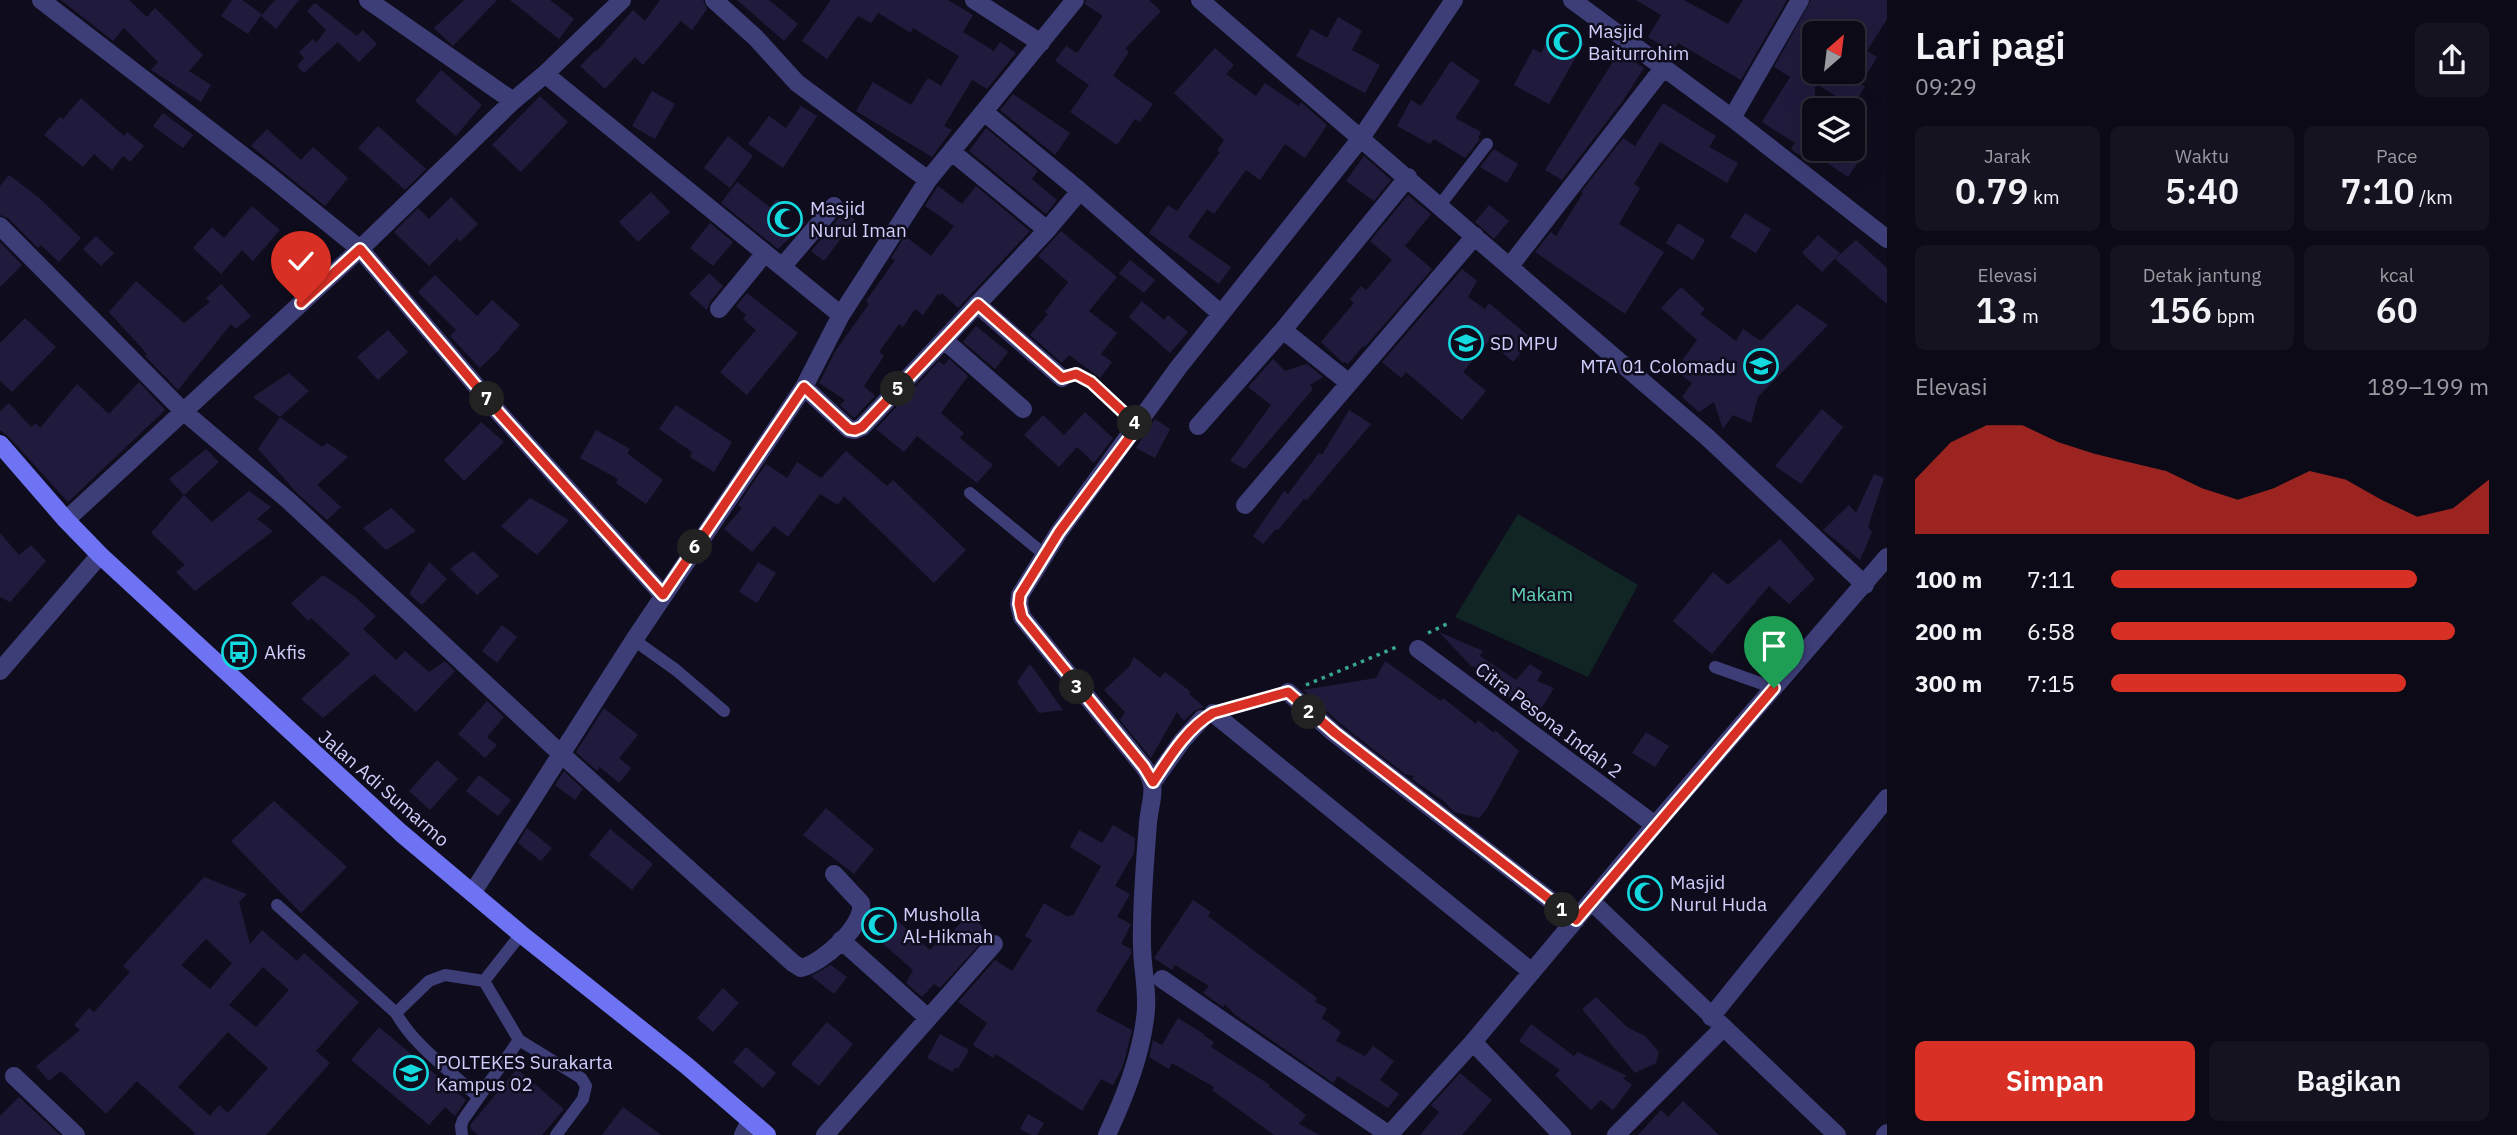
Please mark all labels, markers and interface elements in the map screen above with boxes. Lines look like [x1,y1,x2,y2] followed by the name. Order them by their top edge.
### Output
[1588,19,1689,65] place label: Masjid Baiturrohim
[1915,20,2066,69] text: Lari pagi
[1802,21,1866,84] north arrow
[1802,21,1865,161] map controls
[1545,23,1583,61] mosque icon: Masjid Baiturrohim
[2415,23,2489,97] button: share
[1915,71,1977,101] text: 09:29
[1802,98,1865,161] button: layers
[1984,144,2031,168] text: Jarak
[2175,144,2229,168] text: Waktu
[2376,144,2417,168] text: Pace
[1955,168,2029,214] text: 0.79
[2165,168,2239,214] text: 5:40
[2340,168,2415,214] text: 7:10
[2029,185,2060,209] text: km
[2415,185,2453,209] text: /km
[810,196,907,242] place label: Masjid Nurul Iman
[766,200,804,238] mosque icon: Masjid Nurul Iman
[271,231,331,303] pin
[282,242,320,280] icon: check
[1977,263,2037,287] text: Elevasi
[2143,263,2261,287] text: Detak jantung
[2379,263,2414,287] text: kcal
[1976,287,2018,333] text: 13
[2149,287,2212,333] text: 156
[2376,287,2418,333] text: 60
[2018,304,2039,328] text: m
[2212,304,2255,328] text: bpm
[1447,324,1485,362] school or university icon: SD MPU
[1490,331,1558,355] place label: SD MPU
[1742,347,1780,385] school or university icon: MTA 01 Colomadu
[1580,354,1736,378] place label: MTA 01 Colomadu
[1915,371,1987,401] text: Elevasi
[2367,371,2489,401] text: 189–199 m
[880,372,916,406] pin: 5
[892,376,903,400] text: 5
[470,382,504,416] pin: 7
[481,386,492,410] text: 7
[1118,406,1152,440] pin: 4
[1129,410,1140,434] text: 4
[678,530,712,564] pin: 6
[689,534,700,558] text: 6
[1915,564,1982,594] text: 100 m
[2027,564,2075,594] text: 7:11
[1511,582,1573,606] park label: Makam
[1744,616,1804,688] pin
[1915,616,1982,646] text: 200 m
[2027,616,2075,646] text: 6:58
[1755,627,1793,665] icon: arrive
[220,633,258,671] bus stop icon: Akfis
[264,640,306,664] place label: Akfis
[1471,657,1627,783] street label: Citra Pesona Indah 2
[1915,668,1982,698] text: 300 m
[2027,668,2075,698] text: 7:15
[1060,670,1094,704] pin: 3
[1071,674,1082,698] text: 3
[1292,694,1326,730] pin: 2
[1303,699,1314,723] text: 2
[314,725,454,851] street label: Jalan Adi Sumarmo
[1670,870,1767,916] place label: Masjid Nurul Huda
[1626,874,1664,912] mosque icon: Masjid Nurul Huda
[1544,892,1580,928] pin: 1
[1556,897,1567,921] text: 1
[903,902,993,948] place label: Musholla Al-Hikmah
[860,906,898,944] mosque icon: Musholla Al-Hikmah
[1915,1041,2195,1121] button: Simpan
[2209,1041,2489,1121] button: Bagikan
[436,1050,613,1096] place label: POLTEKES Surakarta Kampus 02
[392,1054,430,1092] school or university icon: POLTEKES Surakarta Kampus 02

